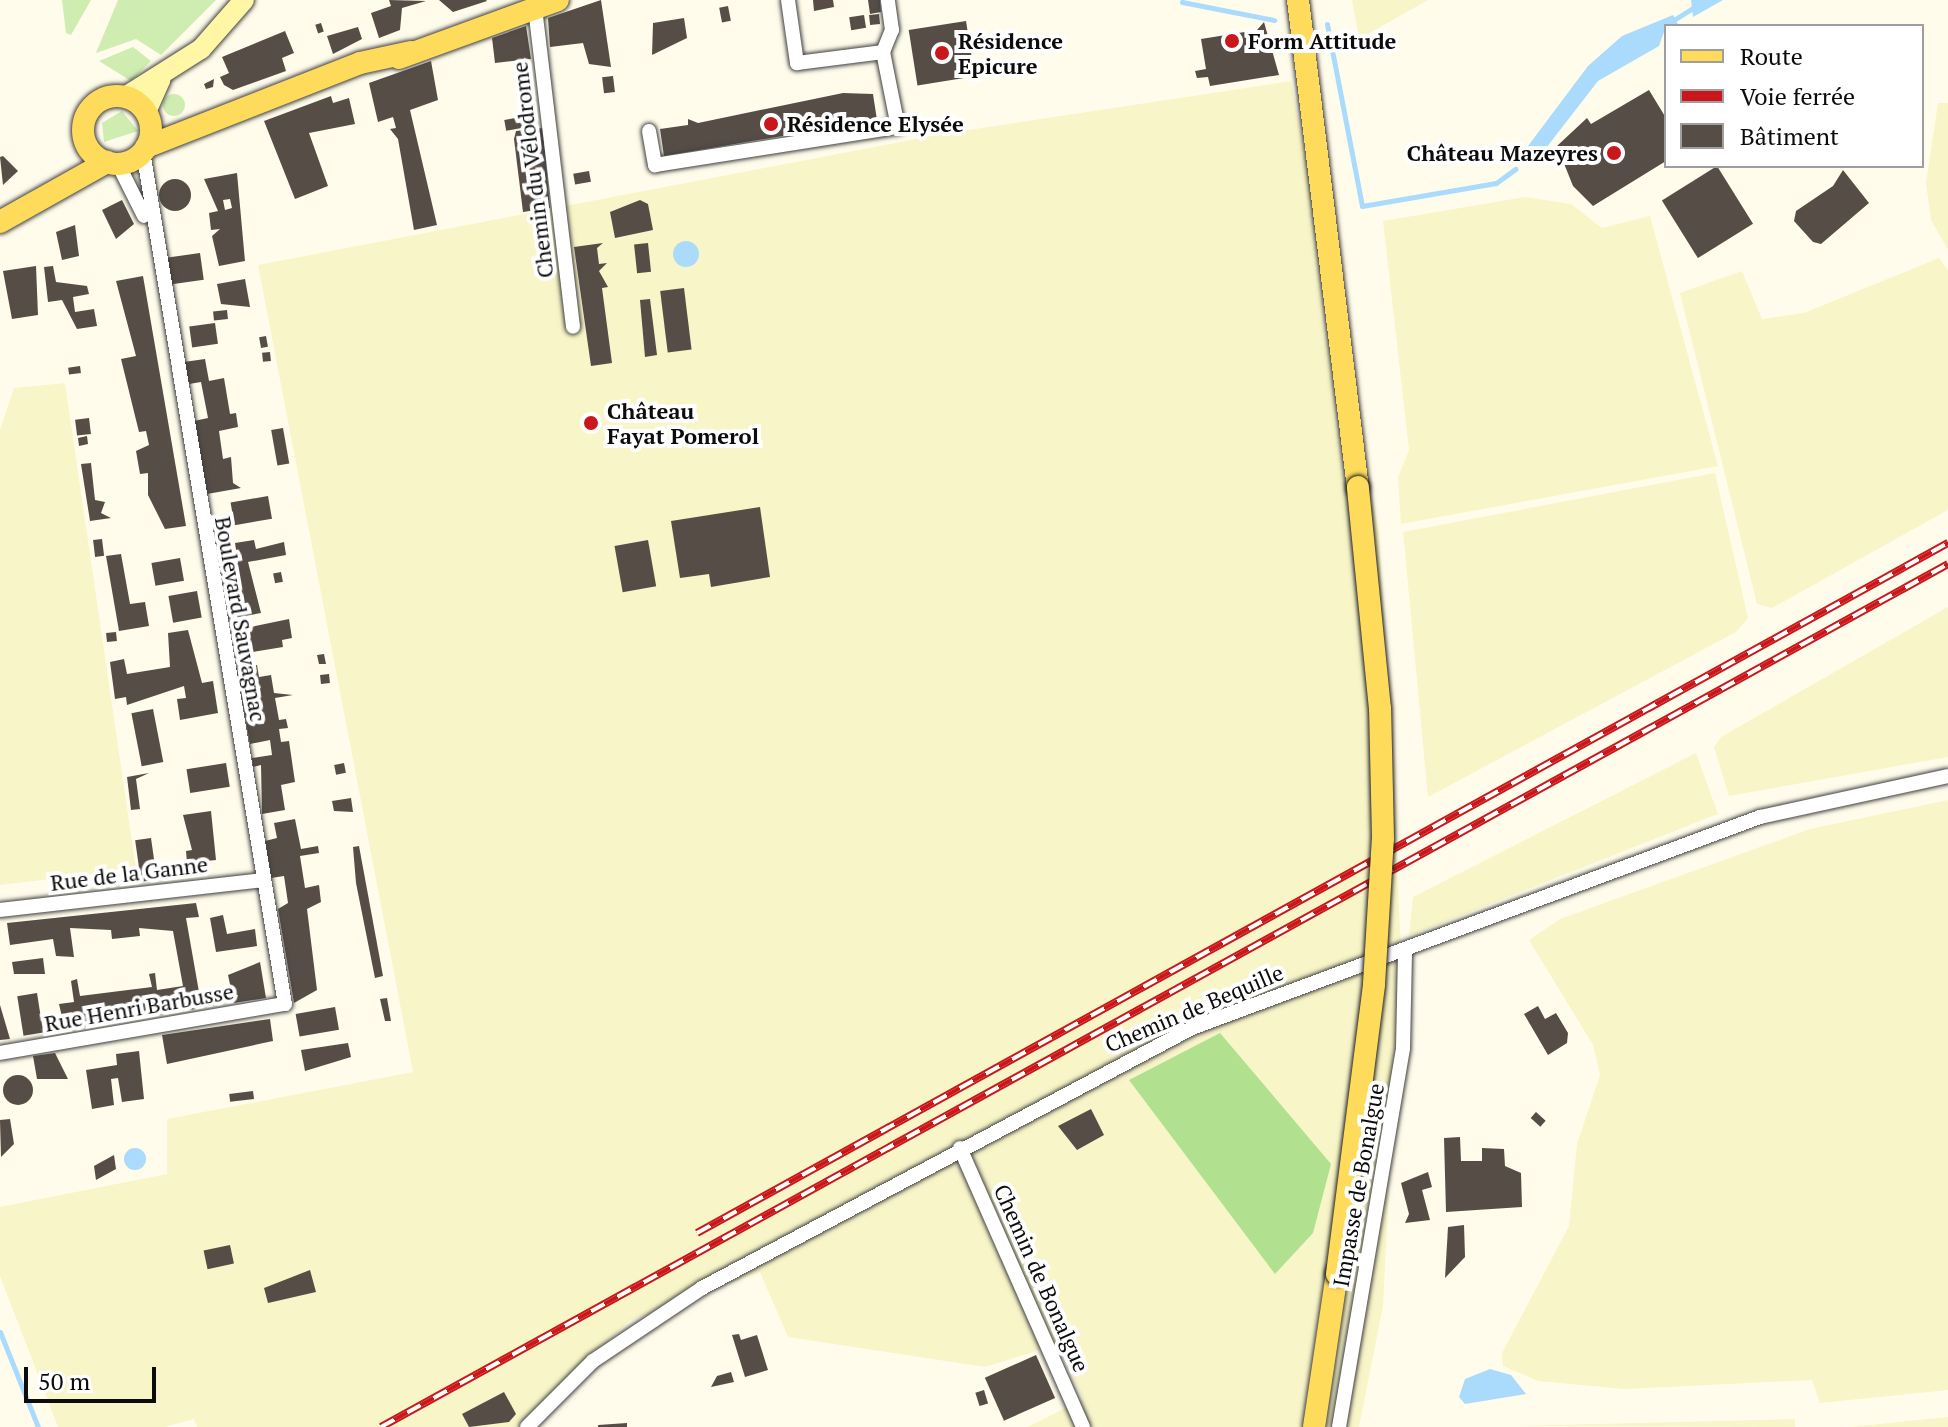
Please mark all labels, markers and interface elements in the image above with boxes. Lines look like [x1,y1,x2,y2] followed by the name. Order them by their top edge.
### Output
[1664,24,1924,168] legend
[958,27,1063,78] place label: Résidence Epicure
[1248,28,1397,54] place label: Form Attitude
[1223,32,1241,50] marker: Form Attitude
[1740,40,1803,72] text: Route
[933,44,951,62] marker: Résidence Epicure
[506,60,558,280] street label: Chemin du Vélodrome
[1740,80,1855,112] text: Voie ferrée
[787,111,964,137] place label: Résidence Elysée
[762,115,780,133] marker: Résidence Elysée
[1740,120,1839,152] text: Bâtiment
[1407,140,1598,166] place label: Château Mazeyres
[1605,144,1623,162] marker: Château Mazeyres
[607,397,759,448] place label: Château Fayat Pomerol
[582,414,600,432] marker: Château Fayat Pomerol
[210,514,272,724] street label: Boulevard Sauvagnac
[49,850,209,896] street label: Rue de la Ganne
[1101,959,1287,1057] street label: Chemin de Bequille
[42,977,236,1037] street label: Rue Henri Barbusse
[1327,1081,1389,1289] street label: Impasse de Bonalgue
[989,1180,1095,1376] street label: Chemin de Bonalgue
[28,1351,160,1401] scale bar
[38,1365,90,1397] text: 50 m

